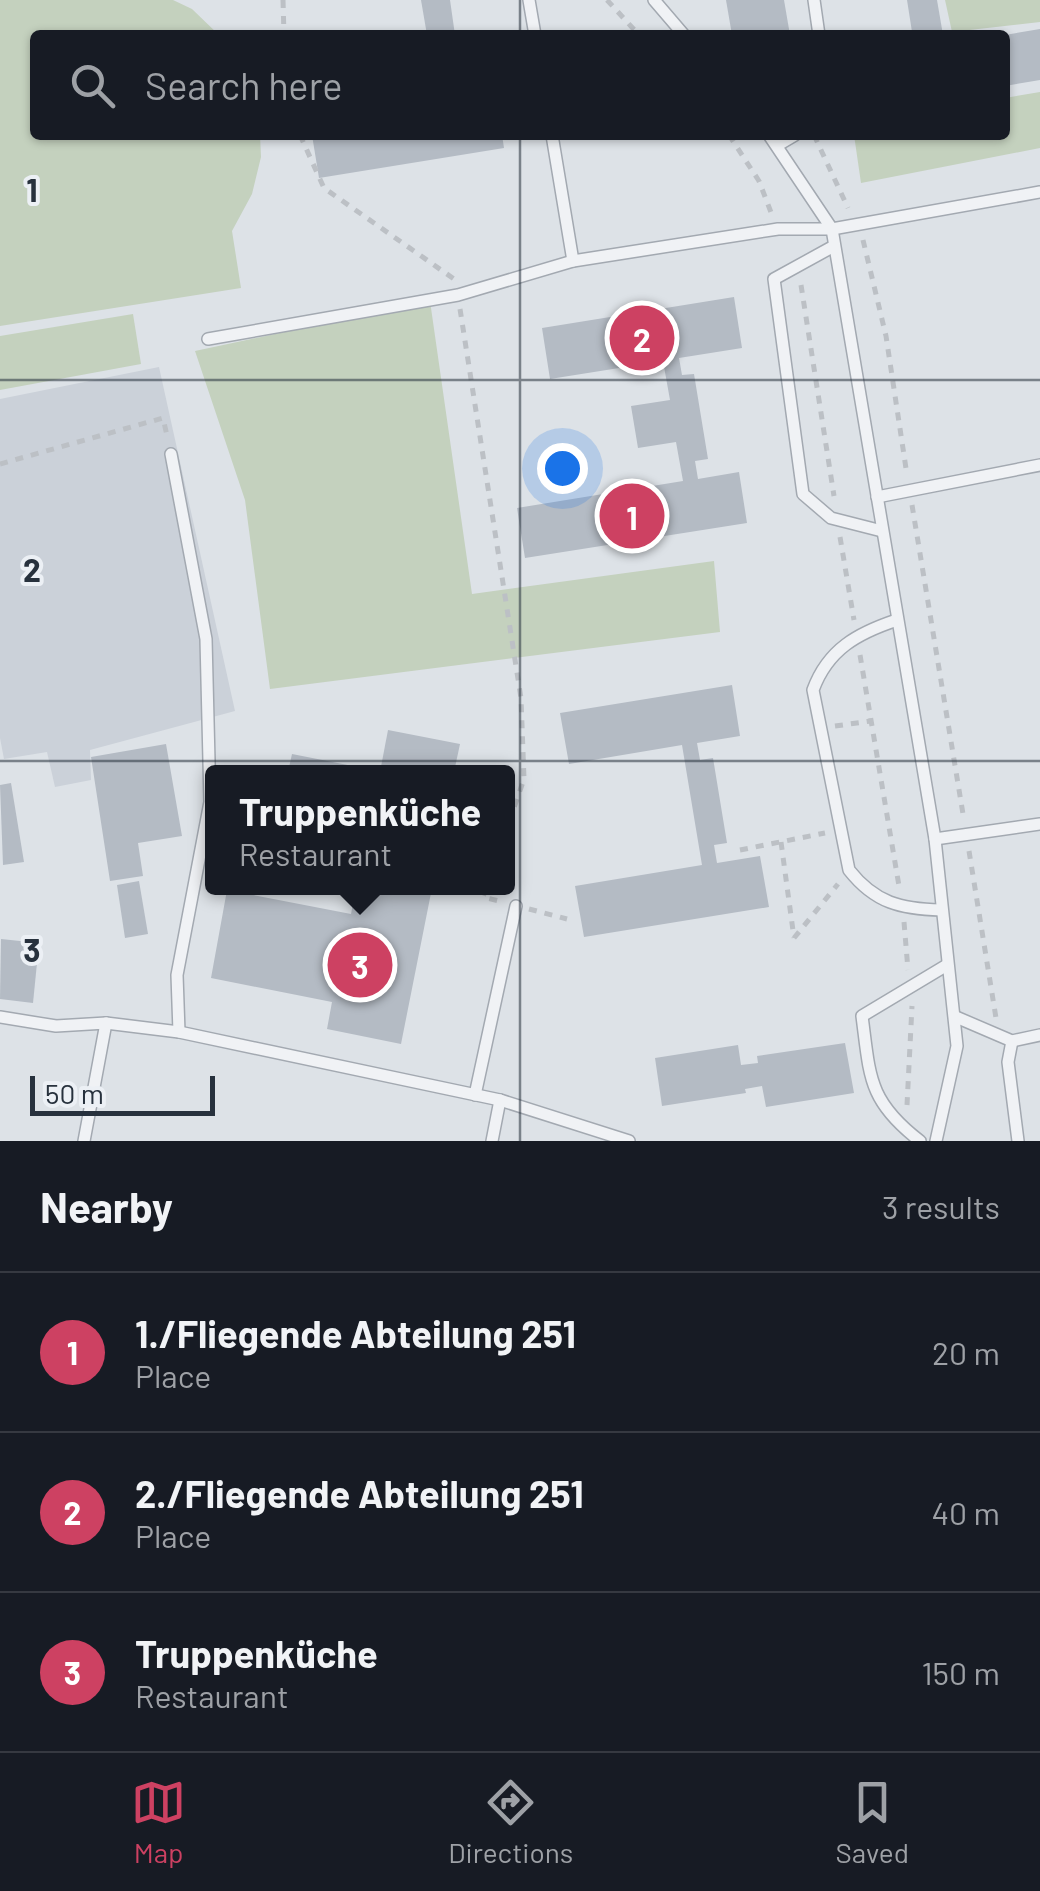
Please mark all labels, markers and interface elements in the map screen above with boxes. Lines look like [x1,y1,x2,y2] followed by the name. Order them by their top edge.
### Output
[30,30,1010,140] search box
[65,58,120,113] icon: search
[145,62,343,108] text: Search here
[26,170,38,208] text: 1
[610,300,674,376] pin: 2
[537,443,588,494] your location
[600,478,664,554] pin: 1
[23,550,41,588] text: 2
[205,765,515,895] popup
[239,788,481,834] text: Truppenküche
[239,834,392,872] text: Restaurant
[328,928,392,1002] pin: 3
[23,930,41,968] text: 3
[30,1071,215,1116] scale bar
[45,1076,104,1110] text: 50 m
[40,1181,173,1231] text: Nearby
[882,1187,1000,1225] text: 3 results
[135,1310,576,1356] text: 1./Fliegende Abteilung 251
[67,1333,78,1371] text: 1
[932,1333,1000,1371] text: 20 m
[135,1356,211,1394] text: Place
[135,1470,584,1516] text: 2./Fliegende Abteilung 251
[64,1493,81,1531] text: 2
[931,1493,1000,1531] text: 40 m
[135,1516,211,1554] text: Place
[135,1630,378,1676] text: Truppenküche
[64,1653,81,1691] text: 3
[921,1653,1000,1691] text: 150 m
[135,1676,289,1714] text: Restaurant
[131,1775,186,1869] tab: Map
[448,1775,573,1869] tab: Directions
[835,1775,909,1869] tab: Saved

